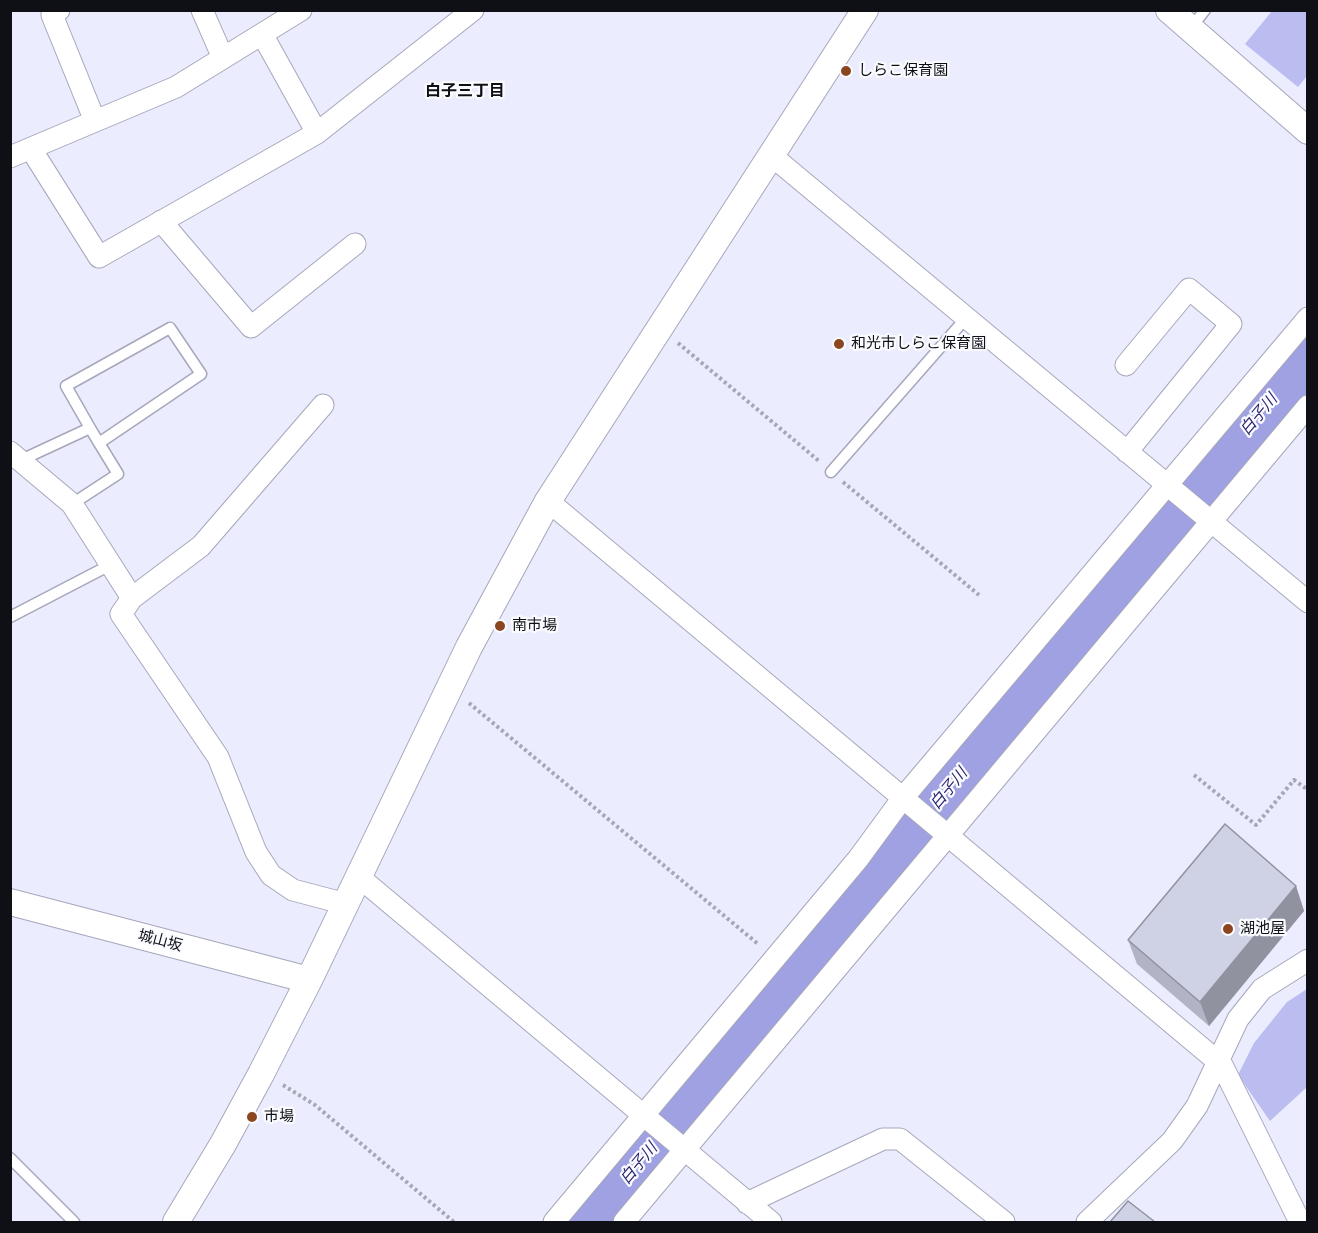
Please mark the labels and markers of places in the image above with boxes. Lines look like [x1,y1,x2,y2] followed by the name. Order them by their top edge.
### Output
[858,62,948,80] place label: しらこ保育園
[839,64,853,78] marker: しらこ保育園
[851,335,986,353] place label: 和光市しらこ保育園
[832,337,846,351] marker: 和光市しらこ保育園
[512,617,557,635] place label: 南市場
[493,619,507,633] marker: 南市場
[1240,920,1285,938] place label: 湖池屋
[1221,922,1235,936] marker: 湖池屋
[264,1108,294,1126] place label: 市場
[245,1110,259,1124] marker: 市場

